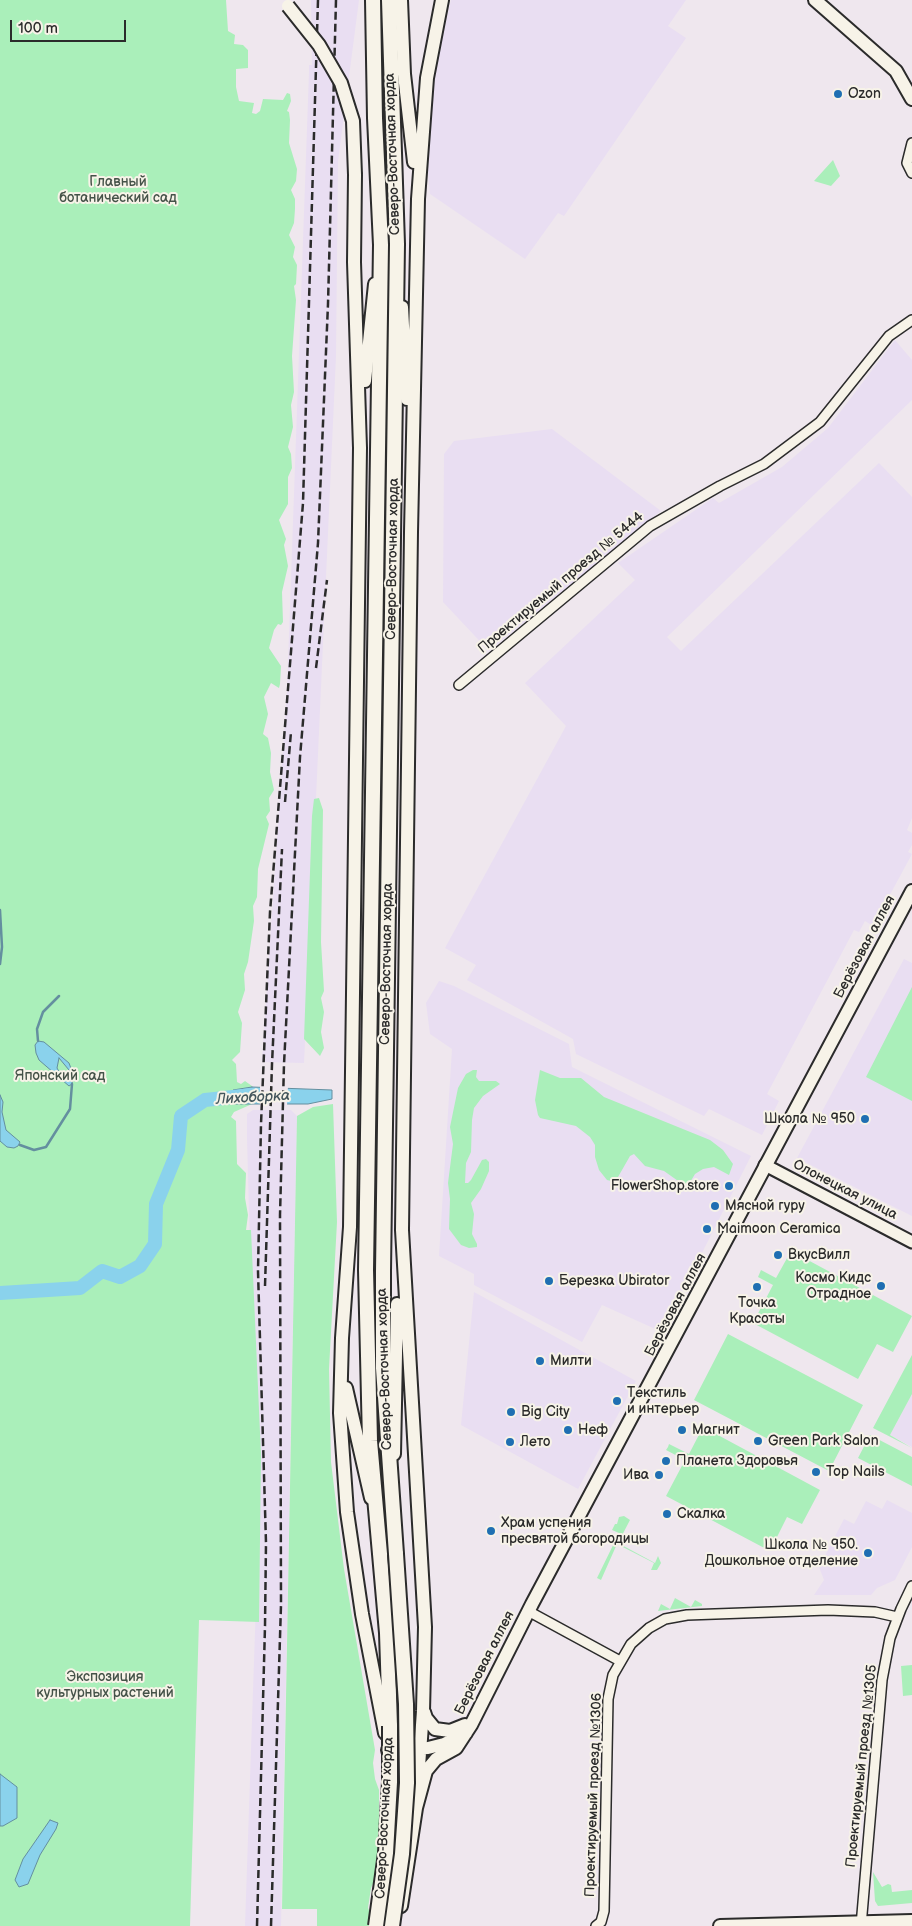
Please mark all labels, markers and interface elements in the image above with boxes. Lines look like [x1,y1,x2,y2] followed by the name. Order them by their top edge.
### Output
[12,10,129,42] scale bar
[18,19,58,38] text: 100 m
[382,73,404,235] street label: Северо-Восточная хорда
[848,86,881,102] place label: Ozon
[832,88,844,100] marker: Ozon
[59,174,177,206] park label: Главный ботанический сад
[383,478,403,640] street label: Северо-Восточная хорда
[475,509,647,657] street label: Проектируемый проезд № 5444
[377,883,397,1045] street label: Северо-Восточная хорда
[831,893,899,1001] street label: Берёзовая аллея
[15,1068,105,1084] park label: Японский сад
[216,1087,290,1109] water label: Лихоборка
[764,1111,855,1127] place label: Школа № 950
[859,1113,871,1125] marker: Школа № 950
[790,1156,900,1224] street label: Олонецкая улица
[611,1178,719,1194] place label: FlowerShop.store
[723,1180,735,1192] marker: FlowerShop.store
[725,1198,805,1214] place label: Мясной гуру
[709,1200,721,1212] marker: Мясной гуру
[717,1221,841,1237] place label: Maimoon Ceramica
[701,1223,713,1235] marker: Maimoon Ceramica
[788,1247,850,1263] place label: ВкусВилл
[772,1249,784,1261] marker: ВкусВилл
[642,1251,710,1359] street label: Берёзовая аллея
[795,1270,871,1302] place label: Космо Кидс Отрадное
[559,1273,669,1289] place label: Березка Ubirator
[543,1275,555,1287] marker: Березка Ubirator
[875,1280,887,1292] marker: Космо Кидс Отрадное
[751,1281,763,1293] marker: Точка Красоты
[374,1288,396,1450] street label: Северо-Восточная хорда
[729,1295,785,1328] place label: Точка Красоты
[550,1353,592,1369] place label: Милти
[534,1355,546,1367] marker: Милти
[627,1385,699,1418] place label: Текстиль и интерьер
[611,1395,623,1407] marker: Текстиль и интерьер
[521,1404,570,1420] place label: Big City
[505,1406,517,1418] marker: Big City
[578,1422,608,1438] place label: Неф
[692,1422,740,1438] place label: Магнит
[562,1424,574,1436] marker: Неф
[676,1424,688,1436] marker: Магнит
[768,1433,879,1449] place label: Green Park Salon
[520,1434,550,1450] place label: Лето
[752,1435,764,1447] marker: Green Park Salon
[504,1436,516,1448] marker: Лето
[676,1453,798,1469] place label: Планета Здоровья
[660,1455,672,1467] marker: Планета Здоровья
[826,1464,885,1480] place label: Top Nails
[810,1466,822,1478] marker: Top Nails
[623,1467,649,1483] place label: Ива
[653,1469,665,1481] marker: Ива
[677,1506,725,1522] place label: Скалка
[661,1508,673,1520] marker: Скалка
[501,1515,649,1548] place label: Храм успения пресвятой богородицы
[485,1525,497,1537] marker: Храм успения пресвятой богородицы
[705,1537,858,1570] place label: Школа № 950. Дошкольное отделение
[862,1547,874,1559] marker: Школа № 950. Дошкольное отделение
[452,1608,518,1718] street label: Берёзовая аллея
[843,1664,881,1868] street label: Проектируемый проезд №1305
[36,1669,174,1701] park label: Экспозиция культурных растений
[582,1693,606,1897] street label: Проектируемый проезд №1306
[372,1737,398,1899] street label: Северо-Восточная хорда

